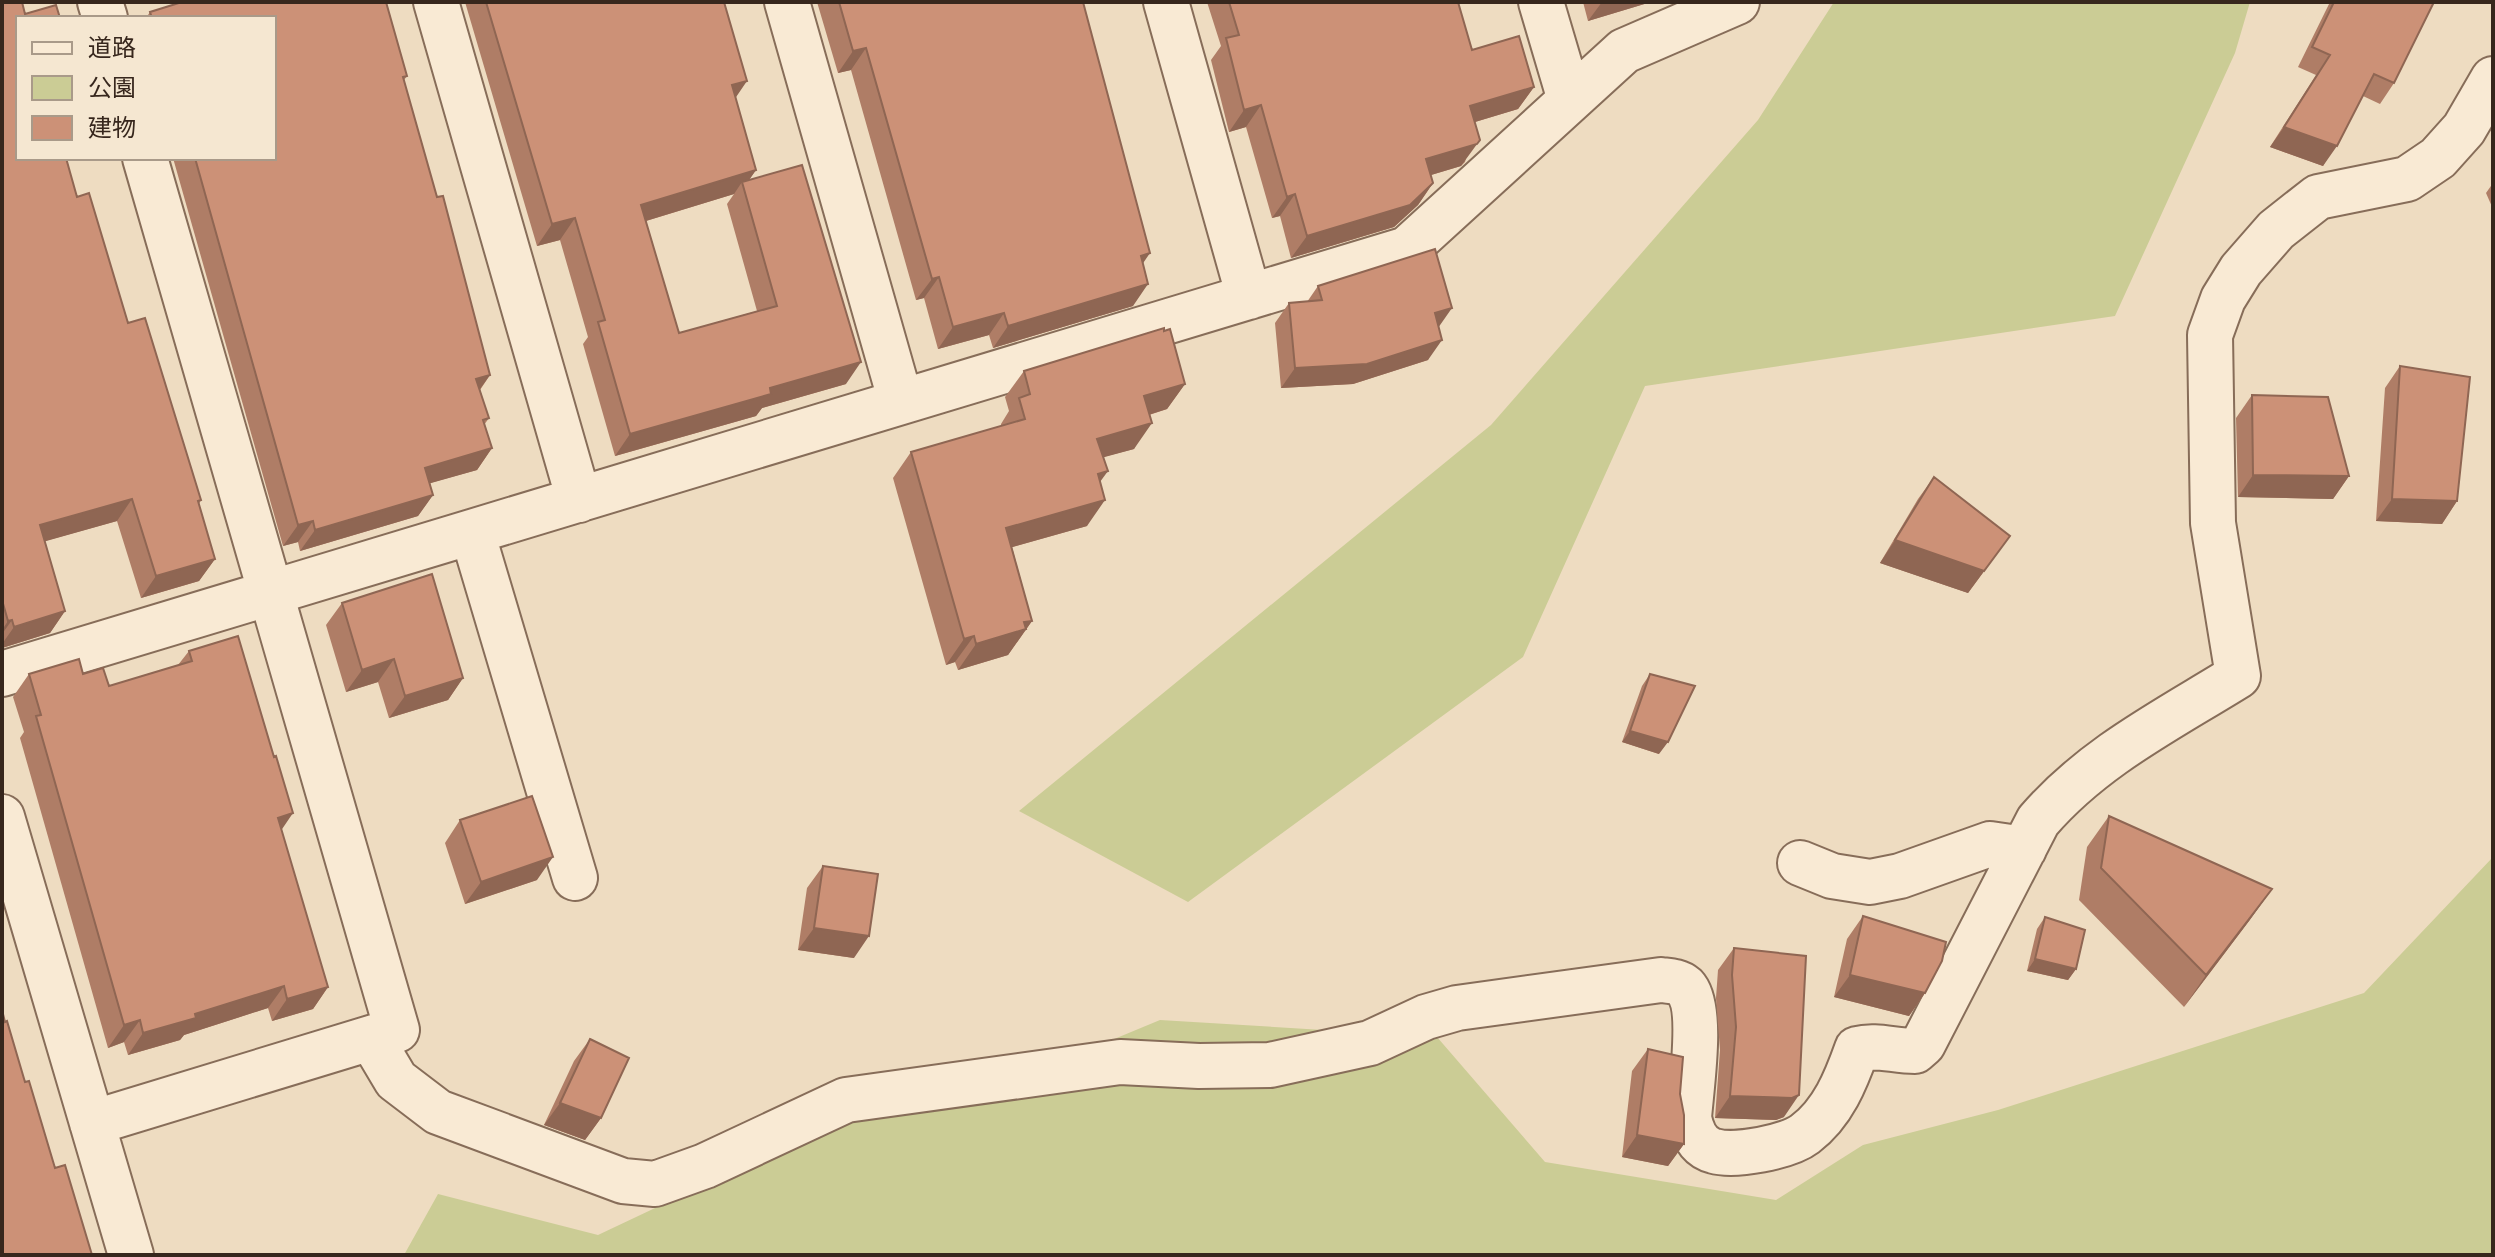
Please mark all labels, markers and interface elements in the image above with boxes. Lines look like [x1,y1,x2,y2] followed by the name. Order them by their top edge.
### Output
[16,16,276,160] legend
[88,32,136,63] text: 道路
[88,72,136,103] text: 公園
[88,112,136,143] text: 建物

